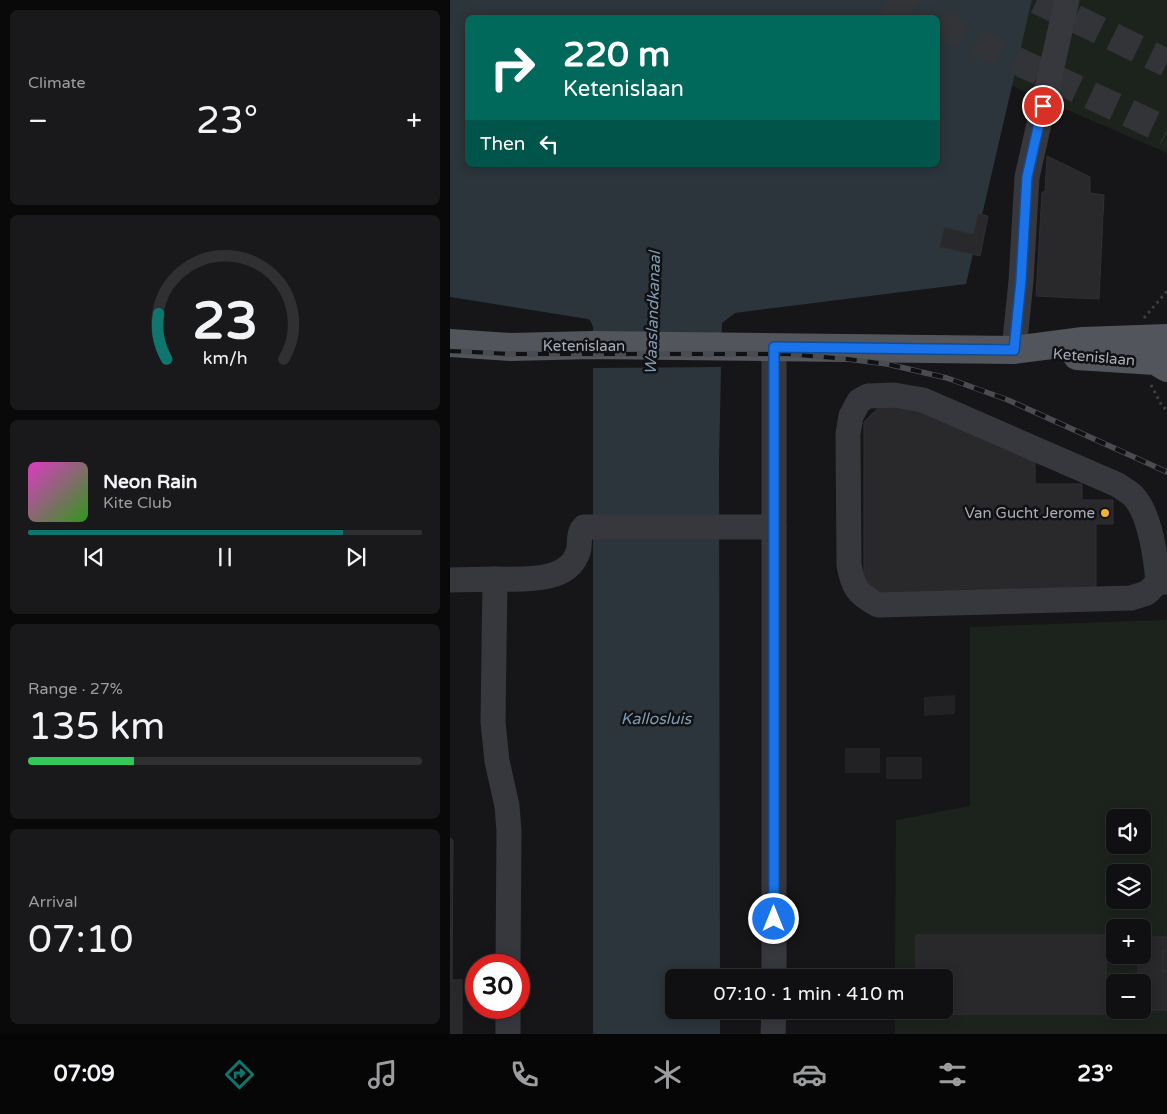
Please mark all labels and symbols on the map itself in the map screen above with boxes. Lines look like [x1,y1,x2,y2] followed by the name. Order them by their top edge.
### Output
[1022,85,1064,127] pin
[641,249,665,375] water label: Waaslandkanaal
[543,337,625,355] street label: Ketenislaan
[1052,344,1136,370] street label: Ketenislaan
[964,504,1095,522] place label: Van Gucht Jerome
[1099,507,1111,519] marker: Van Gucht Jerome
[621,709,693,729] water label: Kallosluis
[747,892,799,944] position arrow
[465,954,530,1019] speed limit sign: 30

